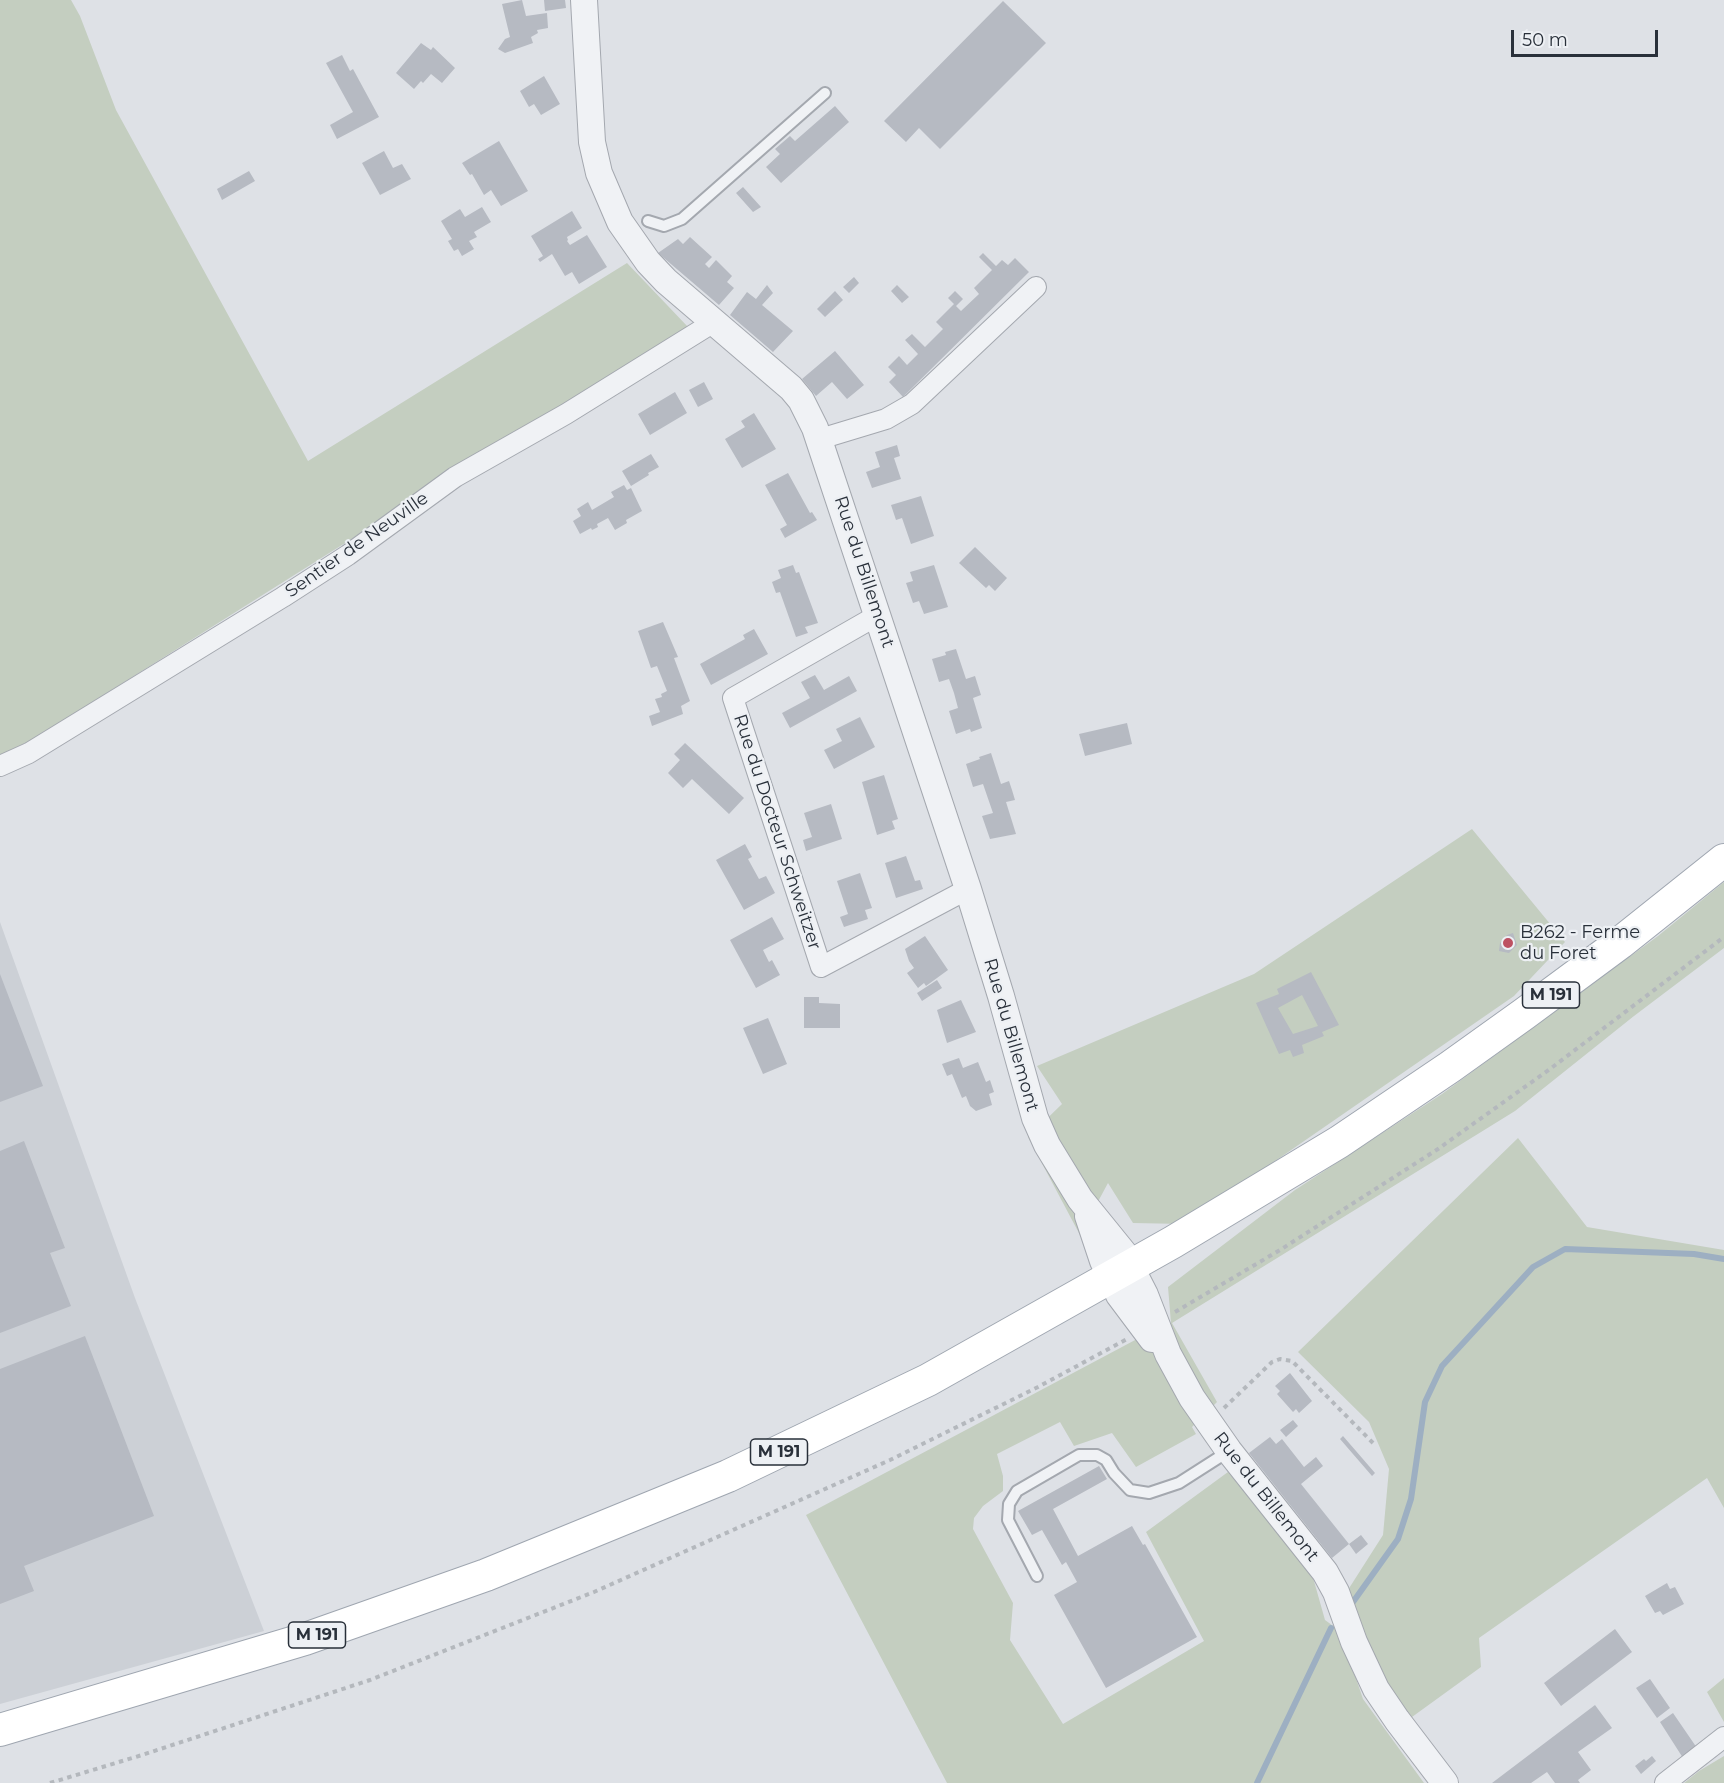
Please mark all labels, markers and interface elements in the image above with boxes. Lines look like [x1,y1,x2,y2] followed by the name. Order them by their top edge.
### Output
[1514,18,1661,56] scale bar
[1522,29,1568,51] text: 50 m
[281,488,433,602] street label: Sentier de Neuville
[829,493,899,651] street label: Rue du Billemont
[729,711,825,953] street label: Rue du Docteur Schweitzer
[1520,922,1640,964] place label: B262 - Ferme du Foret
[1501,936,1515,950] marker: B262 - Ferme du Foret
[979,956,1043,1114] street label: Rue du Billemont
[1522,982,1580,1008] road number: M 191
[1209,1428,1323,1566] street label: Rue du Billemont
[750,1439,808,1465] road number: M 191
[288,1622,346,1648] road number: M 191

